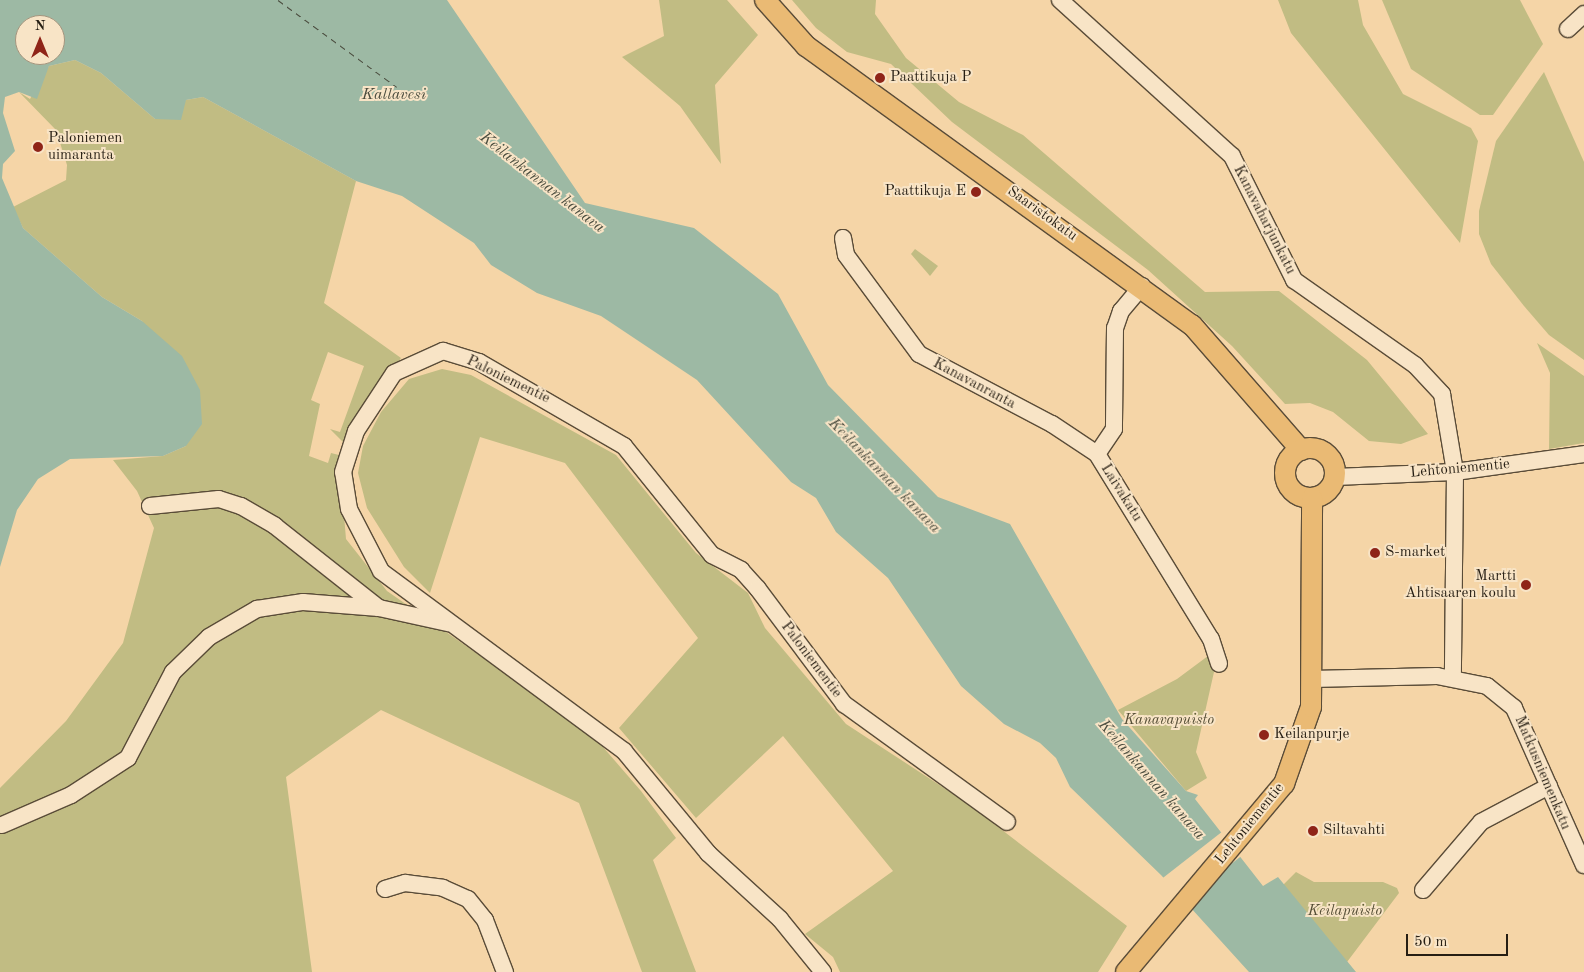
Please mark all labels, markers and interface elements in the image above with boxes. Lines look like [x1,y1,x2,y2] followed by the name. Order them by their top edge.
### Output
[15,15,65,65] north arrow
[35,19,45,33] text: N
[890,69,971,87] place label: Paattikuja P
[874,72,886,84] marker: Paattikuja P
[362,85,426,105] water label: Kallavesi
[476,128,608,238] water label: Keilankannan kanava
[48,129,122,164] place label: Paloniemen uimaranta
[32,141,44,153] marker: Paloniemen uimaranta
[1229,163,1299,277] street label: Kanavaharjunkatu
[885,183,966,201] place label: Paattikuja E
[1004,183,1080,245] street label: Saaristokatu
[970,186,982,198] marker: Paattikuja E
[463,352,553,408] street label: Paloniementie
[930,355,1018,413] street label: Kanavanranta
[824,414,944,538] water label: Keilankannan kanava
[1409,456,1511,482] street label: Lehtoniementie
[1096,461,1146,525] street label: Laivakatu
[1385,544,1445,562] place label: S-market
[1369,547,1381,559] marker: S-market
[1405,567,1516,602] place label: Martti Ahtisaaren koulu
[1520,579,1532,591] marker: Martti Ahtisaaren koulu
[777,618,845,702] street label: Paloniementie
[1124,712,1214,730] park label: Kanavapuisto
[1510,713,1574,833] street label: Matkusniemenkatu
[1094,716,1208,844] water label: Keilankannan kanava
[1274,726,1349,744] place label: Keilanpurje
[1258,729,1270,741] marker: Keilanpurje
[1212,779,1288,869] street label: Lehtoniementie
[1323,822,1385,840] place label: Siltavahti
[1307,825,1319,837] marker: Siltavahti
[1308,903,1382,921] park label: Keilapuisto
[1409,924,1512,956] scale bar
[1414,935,1448,950] text: 50 m

